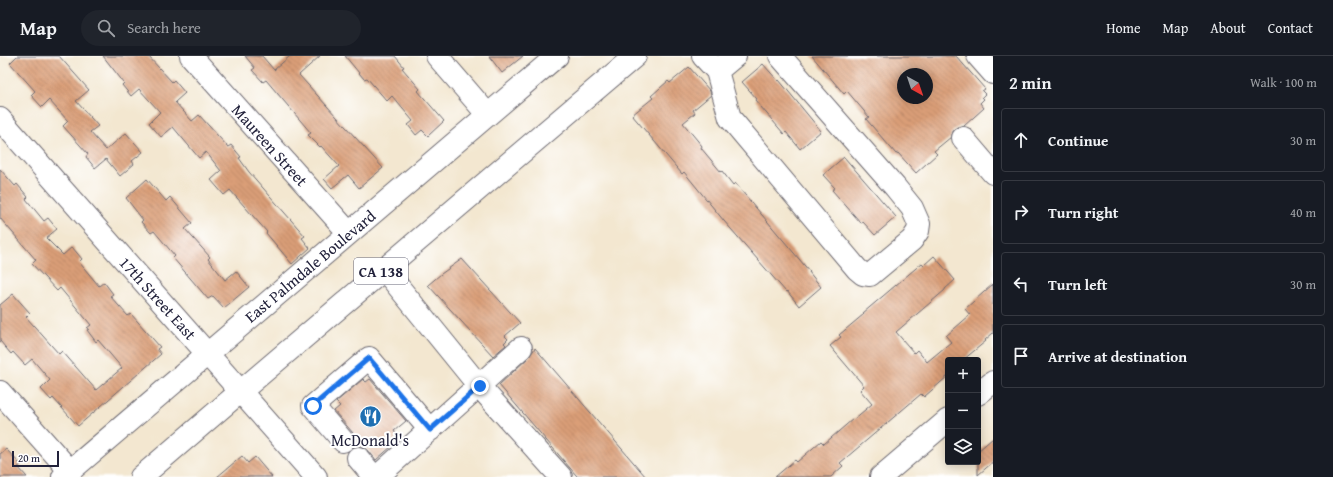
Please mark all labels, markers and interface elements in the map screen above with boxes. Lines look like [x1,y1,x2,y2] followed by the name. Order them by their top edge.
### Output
[81,10,361,46] search box
[20,14,57,42] text: Map
[95,17,117,39] icon: search
[127,17,201,38] text: Search here
[1106,18,1141,38] text: Home
[1163,18,1188,38] text: Map
[1210,18,1246,38] text: About
[1268,18,1313,38] text: Contact
[897,68,933,104] north arrow
[1009,70,1051,95] text: 2 min
[1250,73,1317,92] text: Walk · 100 m
[226,98,314,192] street label: Maureen Street
[1010,129,1032,151] icon: ahead
[1048,130,1109,151] text: Continue
[1290,131,1316,150] text: 30 m
[1010,201,1032,223] icon: right
[1048,202,1119,223] text: Turn right
[1290,203,1316,222] text: 40 m
[239,204,381,328] street label: East Palmdale Boulevard
[114,251,202,345] street label: 17th Street East
[354,258,408,284] road number: CA 138
[1010,273,1032,295] icon: left
[1048,274,1107,295] text: Turn left
[1290,275,1316,294] text: 30 m
[1010,345,1032,367] icon: arrive
[1048,346,1187,367] text: Arrive at destination
[945,357,981,465] map controls
[945,357,981,393] button: +
[471,377,489,395] route end
[945,393,981,429] button: −
[304,397,322,415] route start
[357,403,383,429] restaurant icon: McDonald's
[331,428,409,452] place label: McDonald's
[945,429,981,465] button: layers
[12,449,59,468] scale bar
[18,450,40,466] text: 20 m

